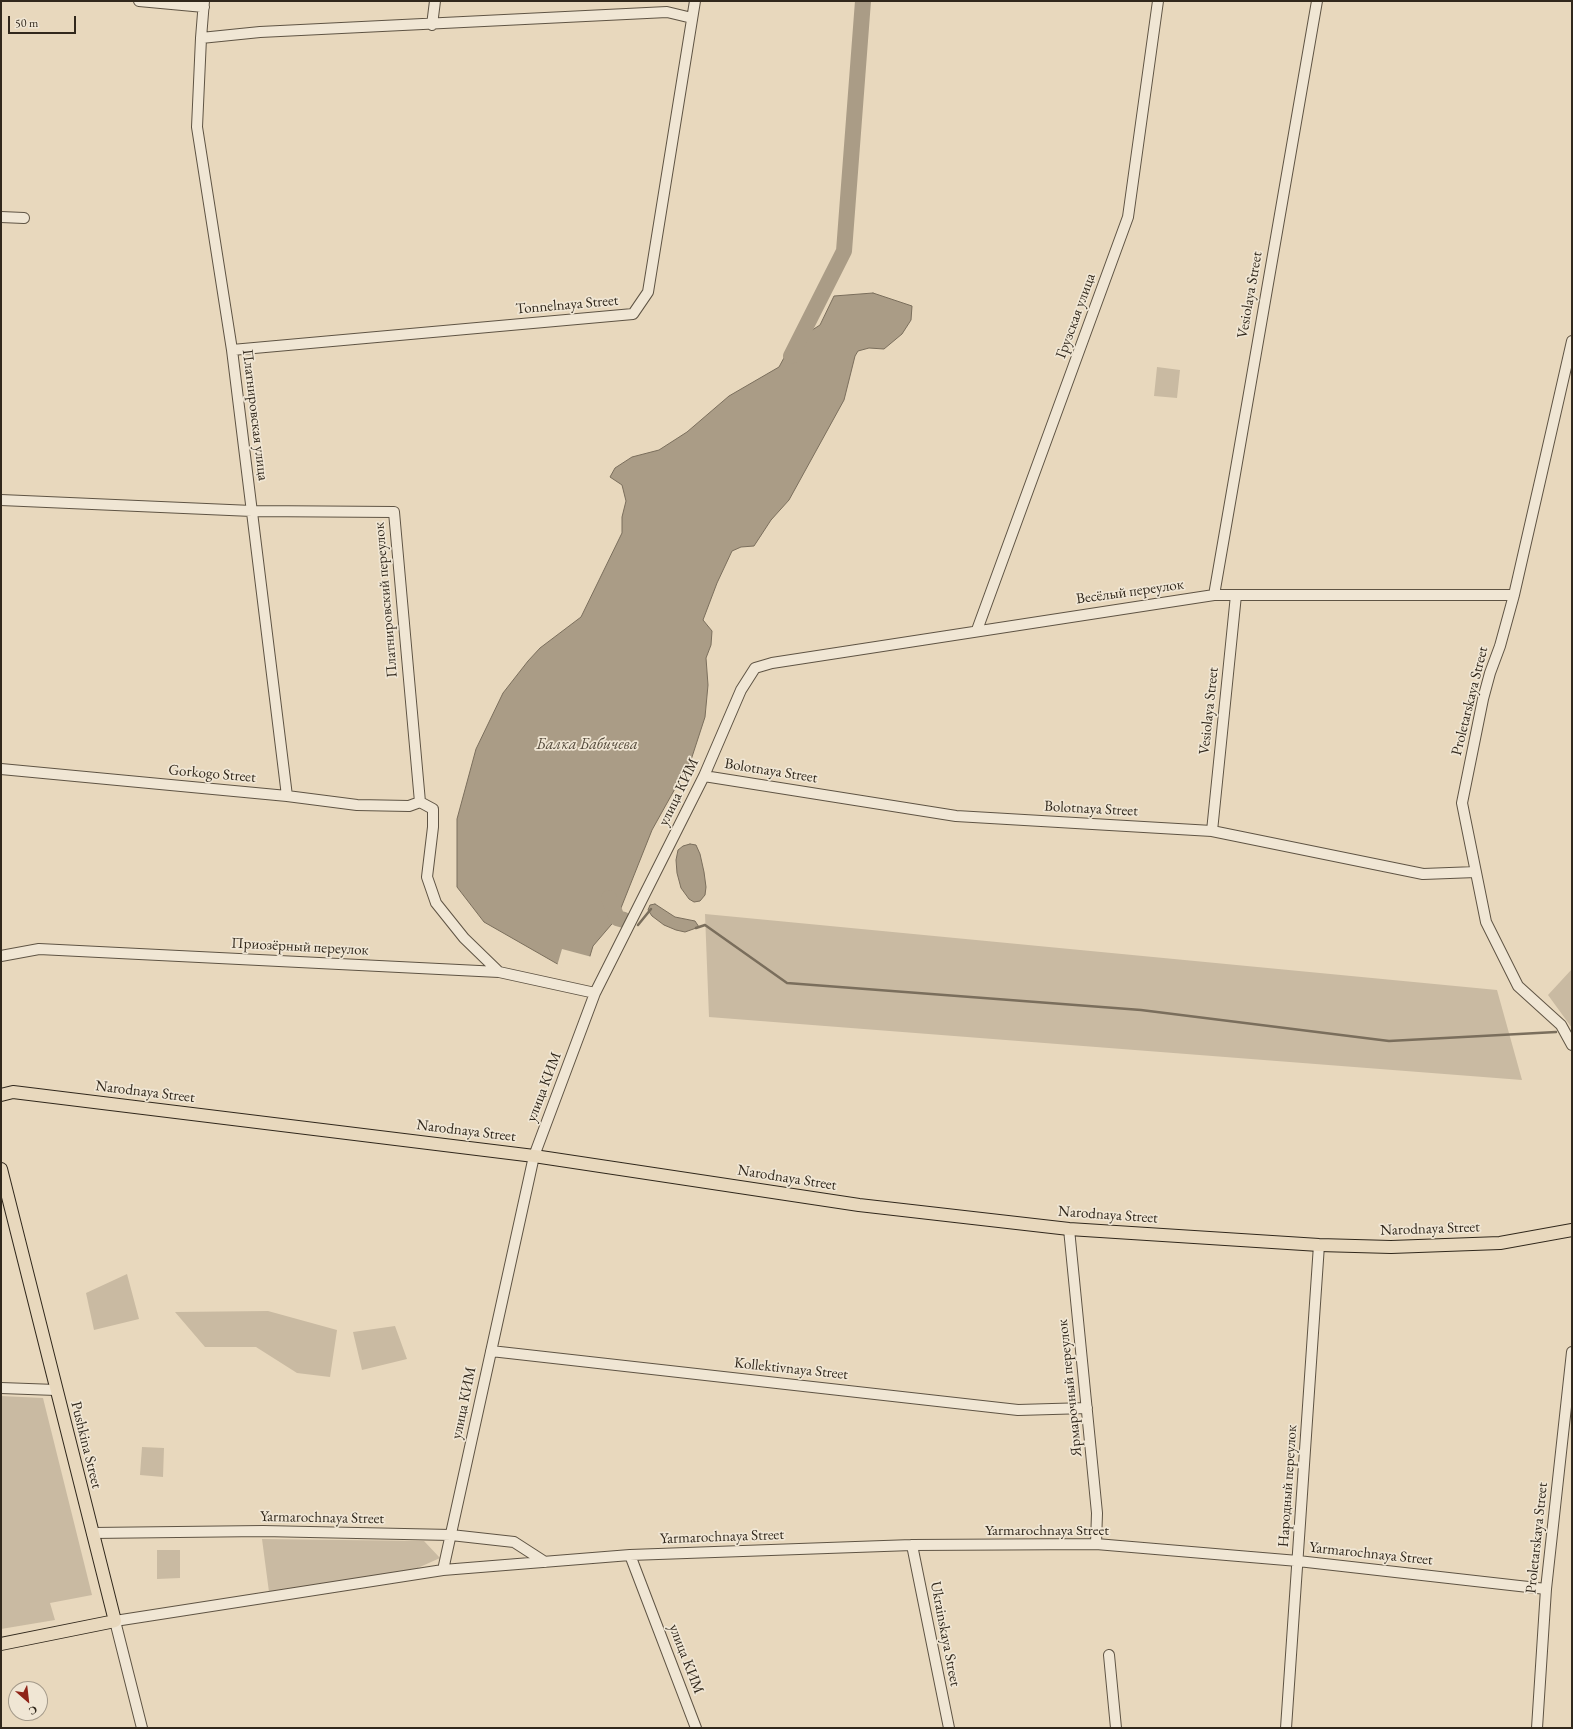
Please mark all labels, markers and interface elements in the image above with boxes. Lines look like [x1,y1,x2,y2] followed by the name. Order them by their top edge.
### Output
[10,8,78,34] scale bar
[15,15,38,31] text: 50 m
[1234,250,1266,340] street label: Vesiolaya Street
[1052,271,1100,361] street label: Грузская улица
[515,292,619,318] street label: Tonnelnaya Street
[238,348,272,482] street label: Платнировская улица
[370,522,402,678] street label: Платнировский переулок
[1075,576,1185,608] street label: Весёлый переулок
[1448,645,1492,757] street label: Proletarskaya Street
[1195,666,1223,756] street label: Vesiolaya Street
[536,735,638,755] water label: Балка Бабичева
[655,755,703,829] street label: улица КИМ
[723,755,819,787] street label: Bolotnaya Street
[168,761,256,787] street label: Gorkogo Street
[1044,798,1138,820] street label: Bolotnaya Street
[231,934,369,960] street label: Приозёрный переулок
[522,1049,566,1125] street label: улица КИМ
[94,1077,196,1107] street label: Narodnaya Street
[415,1116,517,1146] street label: Narodnaya Street
[736,1161,838,1195] street label: Narodnaya Street
[1058,1203,1158,1227] street label: Narodnaya Street
[1380,1218,1480,1240] street label: Narodnaya Street
[1054,1318,1086,1458] street label: Ярмарочный переулок
[733,1354,849,1384] street label: Kollektivnaya Street
[448,1365,480,1441] street label: улица КИМ
[66,1399,106,1491] street label: Pushkina Street
[1275,1424,1301,1548] street label: Народный переулок
[1522,1482,1552,1594] street label: Proletarskaya Street
[260,1508,384,1528] street label: Yarmarochnaya Street
[985,1522,1109,1540] street label: Yarmarochnaya Street
[660,1526,784,1548] street label: Yarmarochnaya Street
[1308,1539,1434,1569] street label: Yarmarochnaya Street
[926,1580,964,1688] street label: Ukrainskaya Street
[664,1621,708,1697] street label: улица КИМ
[8,1681,48,1721] north arrow
[26,1703,40,1719] text: С

